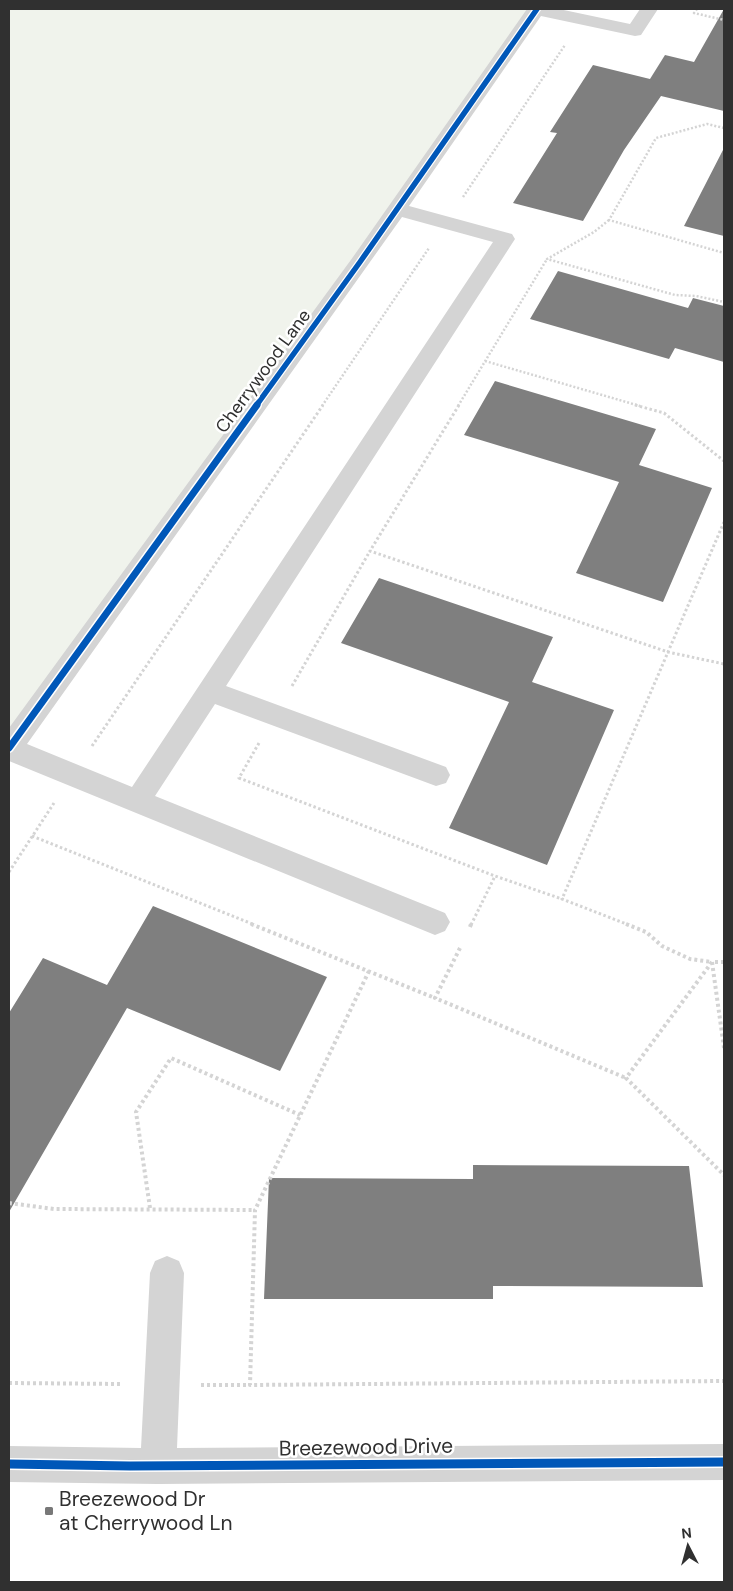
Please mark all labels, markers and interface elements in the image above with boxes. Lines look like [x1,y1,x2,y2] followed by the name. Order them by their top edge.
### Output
[210,304,316,438] street label: Cherrywood Lane
[279,1431,453,1463] street label: Breezewood Drive
[59,1485,233,1537] place label: Breezewood Dr at Cherrywood Ln
[43,1505,55,1517] marker: Breezewood Dr at Cherrywood Ln
[663,1521,713,1571] north arrow
[681,1524,693,1543] text: N

